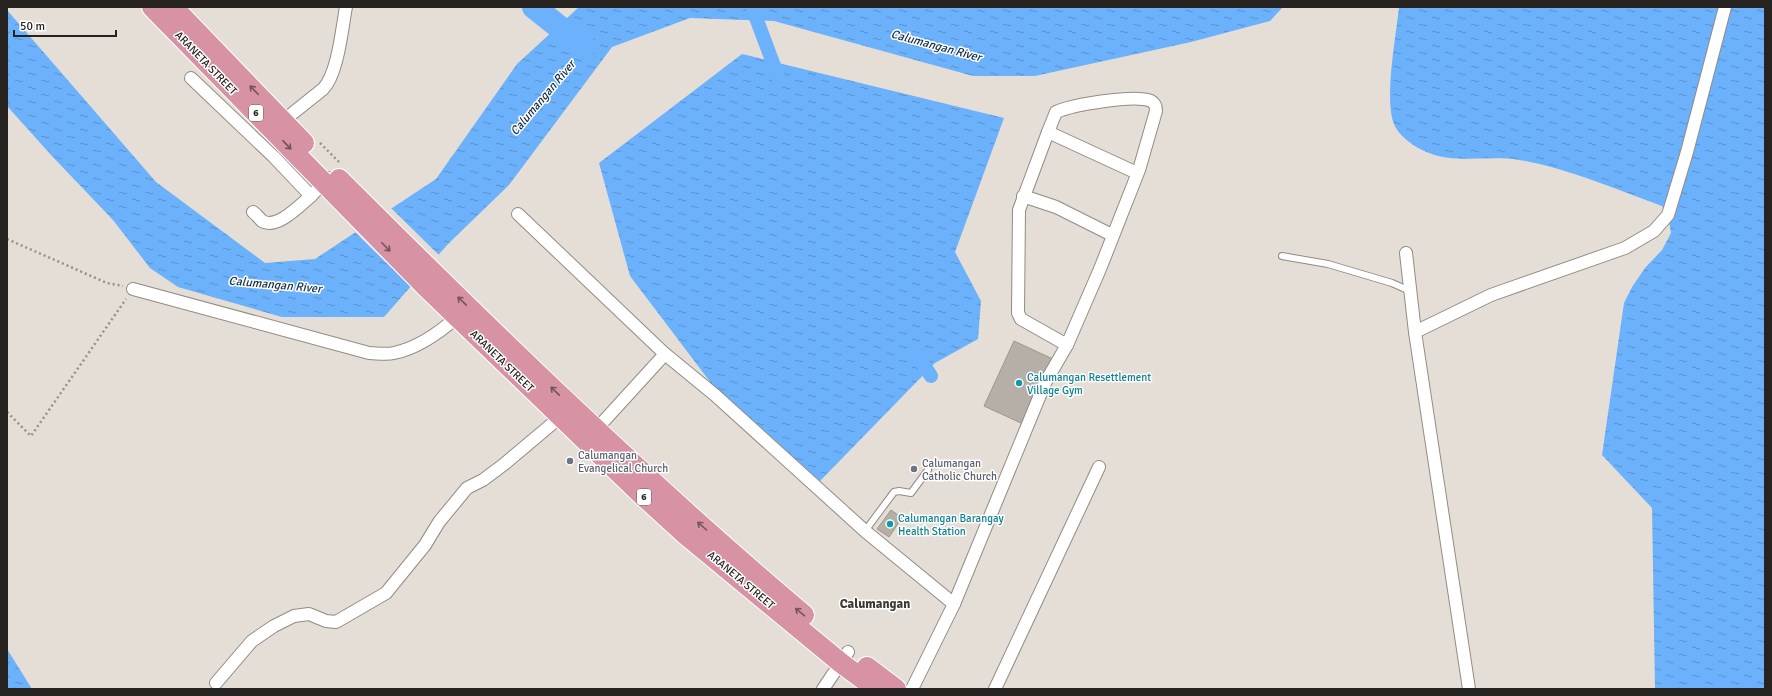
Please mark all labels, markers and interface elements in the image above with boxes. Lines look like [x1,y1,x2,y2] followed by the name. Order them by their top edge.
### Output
[14,12,116,38] scale bar
[20,19,45,34] text: 50 m
[889,27,984,66] water label: Calumangan River
[172,29,240,98] street label: ARANETA STREET
[507,56,580,138] water label: Calumangan River
[249,85,259,95] one-way arrow
[249,105,263,121] road number: 6
[282,140,292,150] one-way arrow
[381,242,391,252] one-way arrow
[228,273,324,297] water label: Calumangan River
[457,296,467,305] one-way arrow
[468,327,537,395] street label: ARANETA STREET
[1027,371,1151,397] place label: Calumangan Resettlement Village Gym
[1014,378,1024,388] marker: Calumangan Resettlement Village Gym
[550,386,560,396] one-way arrow
[578,449,668,475] place label: Calumangan Evangelical Church
[565,456,575,466] marker: Calumangan Evangelical Church
[922,457,997,483] place label: Calumangan Catholic Church
[909,464,919,474] marker: Calumangan Catholic Church
[637,489,651,505] road number: 6
[898,512,1004,538] place label: Calumangan Barangay Health Station
[885,519,895,529] marker: Calumangan Barangay Health Station
[697,522,708,531] one-way arrow
[705,548,778,612] street label: ARANETA STREET
[840,596,910,612] district label: Calumangan
[795,607,806,616] one-way arrow

